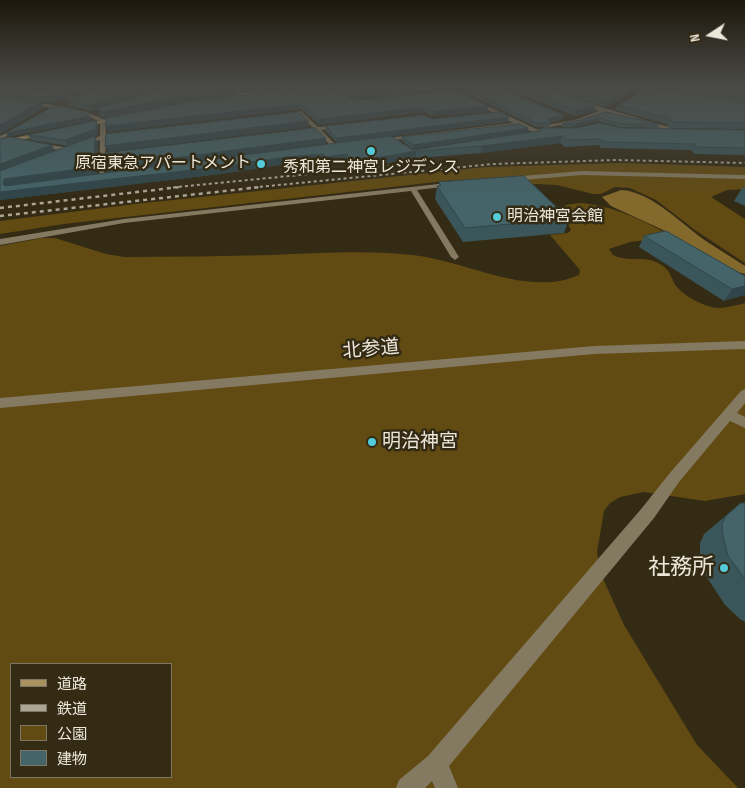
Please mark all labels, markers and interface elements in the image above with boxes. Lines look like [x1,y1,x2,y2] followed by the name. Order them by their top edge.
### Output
[685,10,735,60] north arrow
[686,33,704,43] text: N
[365,145,377,157] marker: 秀和第二神宮レジデンス
[75,154,251,174] place label: 原宿東急アパートメント
[255,158,267,170] marker: 原宿東急アパートメント
[283,158,459,178] place label: 秀和第二神宮レジデンス
[507,207,603,227] place label: 明治神宮会館
[491,211,503,223] marker: 明治神宮会館
[342,336,400,364] street label: 北参道
[382,431,458,453] place label: 明治神宮
[366,436,378,448] marker: 明治神宮
[648,555,714,581] place label: 社務所
[718,562,730,574] marker: 社務所
[10,663,172,778] legend
[57,675,87,694] text: 道路
[57,700,87,719] text: 鉄道
[57,725,87,744] text: 公園
[57,750,87,769] text: 建物

